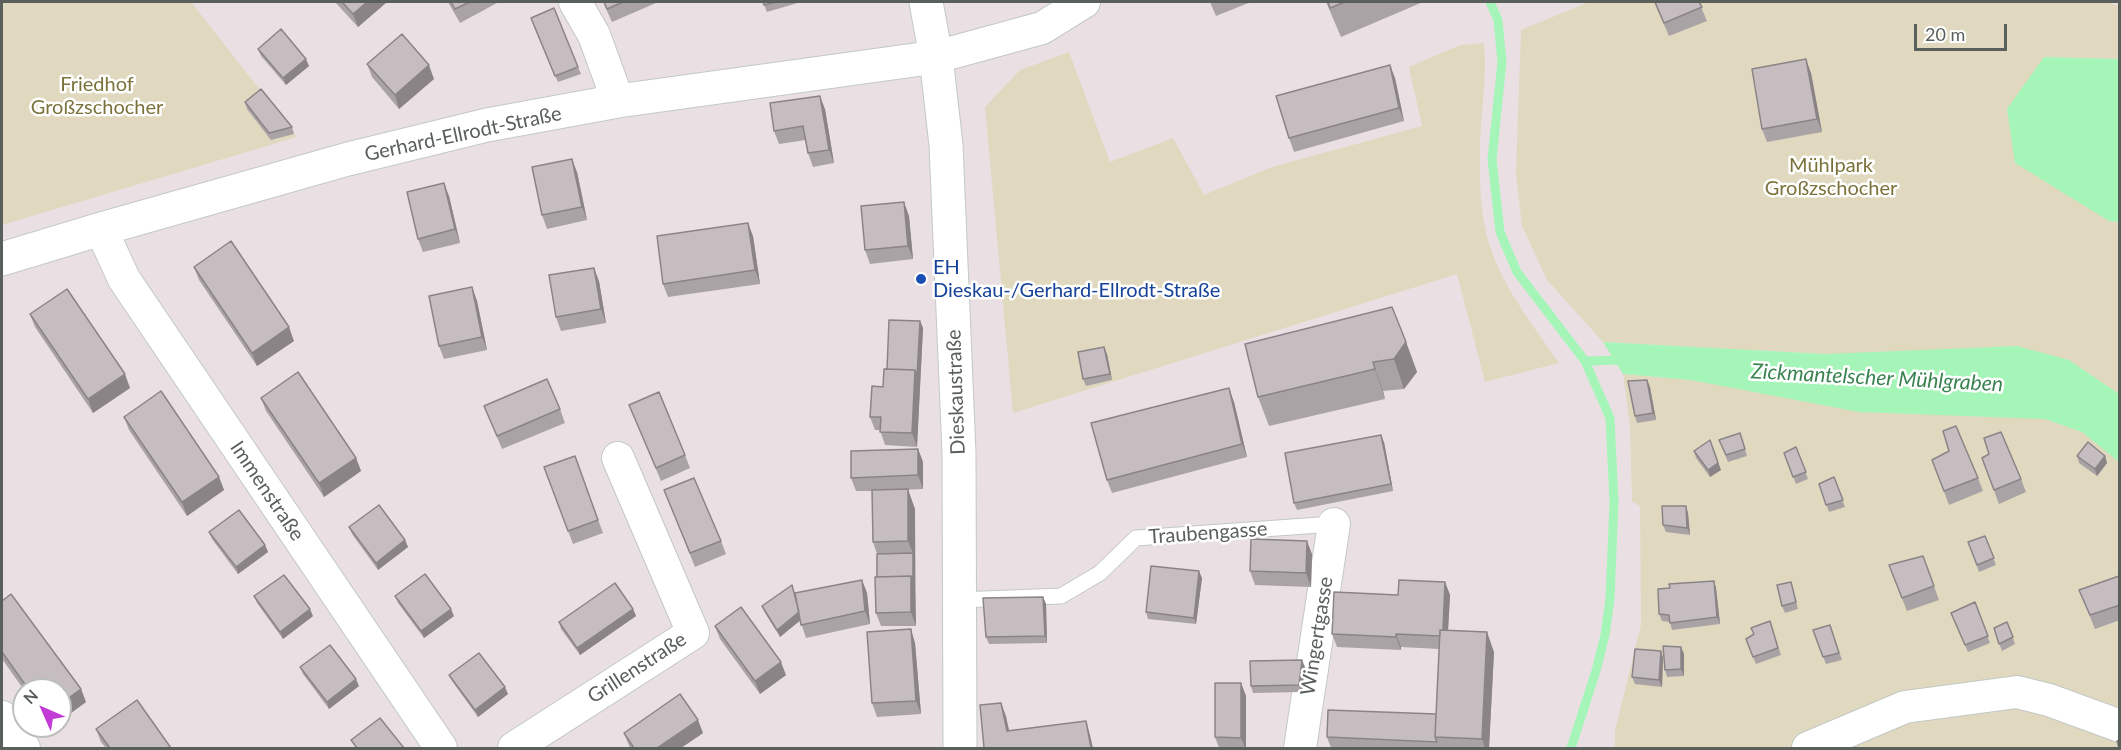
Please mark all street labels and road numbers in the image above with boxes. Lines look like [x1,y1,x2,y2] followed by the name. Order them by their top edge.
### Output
[362,101,564,167] street label: Gerhard-Ellrodt-Straße
[942,329,970,455] street label: Dieskaustraße
[225,437,309,545] street label: Immenstraße
[1148,517,1268,549] street label: Traubengasse
[1296,575,1338,697] street label: Wingertgasse
[583,627,691,709] street label: Grillenstraße

